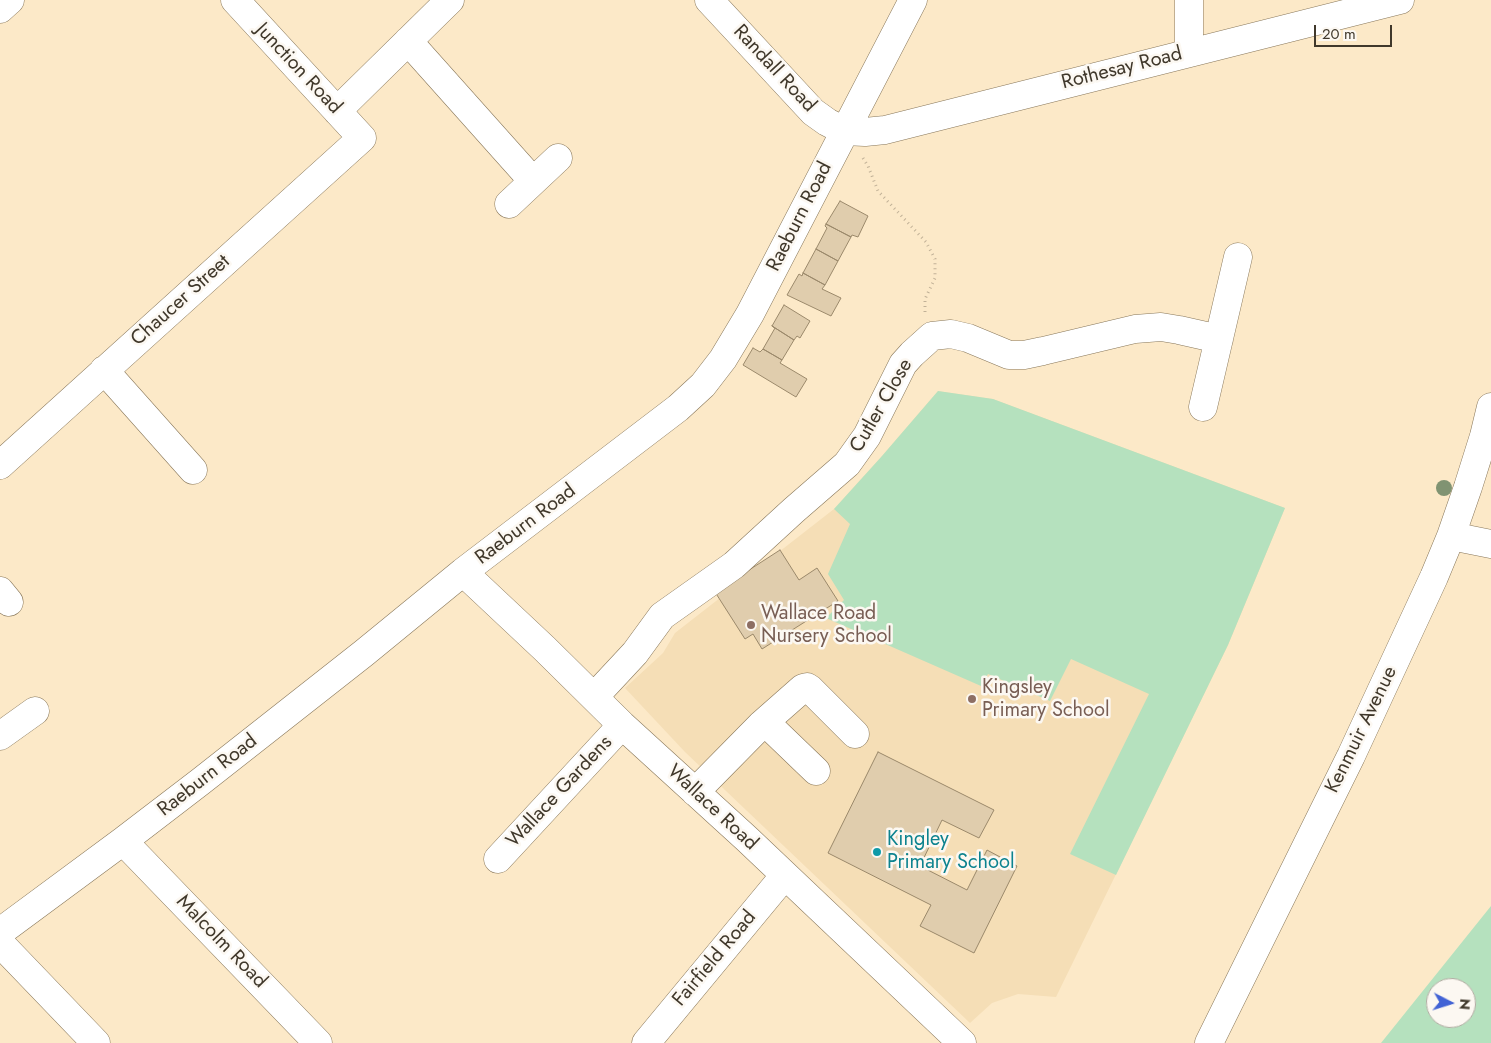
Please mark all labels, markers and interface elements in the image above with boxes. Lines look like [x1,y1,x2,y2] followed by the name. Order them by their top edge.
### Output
[1316,15,1394,47] scale bar
[250,18,346,120] street label: Junction Road
[727,20,821,118] street label: Randall Road
[1322,23,1356,45] text: 20 m
[1059,42,1185,96] street label: Rothesay Road
[762,158,838,276] street label: Raeburn Road
[127,250,235,352] street label: Chaucer Street
[846,355,918,457] street label: Cutler Close
[471,479,581,571] street label: Raeburn Road
[761,602,892,649] place label: Wallace Road Nursery School
[745,619,757,631] marker: Wallace Road Nursery School
[1321,663,1403,797] street label: Kenmuir Avenue
[982,676,1110,723] place label: Kingsley Primary School
[966,693,978,705] marker: Kingsley Primary School
[154,730,262,822] street label: Raeburn Road
[502,731,618,853] street label: Wallace Gardens
[662,760,762,856] street label: Wallace Road
[887,828,1015,875] place label: Kingley Primary School
[871,846,883,858] marker: Kingley Primary School
[171,890,271,994] street label: Malcolm Road
[668,906,762,1012] street label: Fairfield Road
[1426,978,1476,1028] north arrow
[1455,998,1475,1011] text: N

